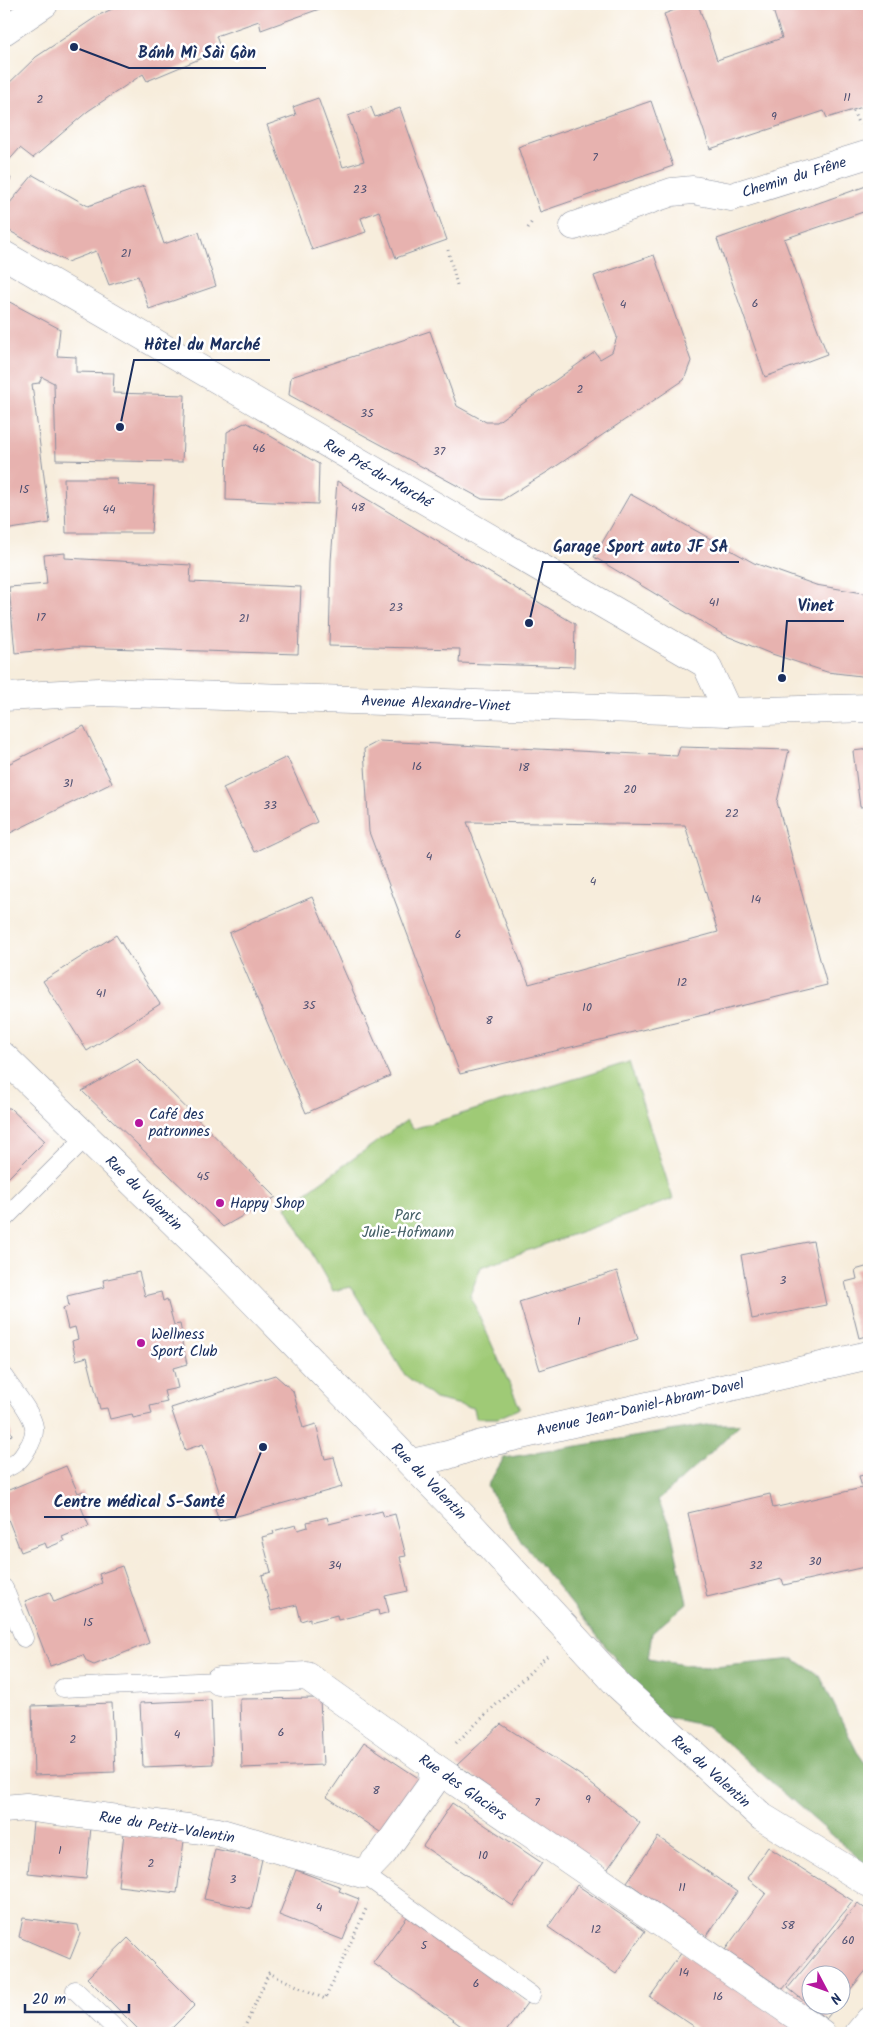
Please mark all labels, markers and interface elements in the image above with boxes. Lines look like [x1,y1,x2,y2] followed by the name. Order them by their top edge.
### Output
[129,37,266,68] callout: Bánh Mì Sài Gòn
[138,41,256,66] text: Bánh Mì Sài Gòn
[843,88,851,107] house number: 11
[37,90,44,109] house number: 2
[771,107,777,126] house number: 9
[592,148,598,167] house number: 7
[739,151,850,205] street label: Chemin du Frêne
[353,180,367,199] house number: 23
[121,244,132,263] house number: 21
[752,294,758,313] house number: 6
[620,295,627,314] house number: 4
[134,329,270,360] callout: Hôtel du Marché
[144,333,261,358] text: Hôtel du Marché
[577,380,584,399] house number: 2
[360,404,375,423] house number: 35
[319,433,438,515] street label: Rue Pré-du-Marché
[252,439,266,458] house number: 46
[433,442,446,461] house number: 37
[19,480,31,499] house number: 15
[351,498,366,517] house number: 48
[102,500,116,519] house number: 44
[543,531,739,562] callout: Garage Sport auto JF SA
[553,535,729,560] text: Garage Sport auto JF SA
[787,590,844,621] callout: Vinet
[709,593,719,612] house number: 41
[798,594,835,619] text: Vinet
[389,598,403,617] house number: 23
[36,608,46,627] house number: 17
[239,609,250,628] house number: 21
[361,689,511,719] street label: Avenue Alexandre-Vinet
[412,757,422,776] house number: 16
[519,758,530,777] house number: 18
[63,774,74,793] house number: 31
[624,780,636,799] house number: 20
[263,796,277,815] house number: 33
[725,804,739,823] house number: 22
[426,847,433,866] house number: 4
[590,872,597,891] house number: 4
[751,890,762,909] house number: 14
[455,925,461,944] house number: 6
[677,973,687,992] house number: 12
[96,984,106,1003] house number: 41
[302,996,317,1015] house number: 35
[582,998,592,1017] house number: 10
[485,1011,493,1030] house number: 8
[148,1103,211,1144] place label: Café des patronnes
[133,1117,145,1129] marker: Café des patronnes
[99,1150,188,1237] street label: Rue du Valentin
[196,1167,211,1186] house number: 45
[230,1192,304,1216] place label: Happy Shop
[214,1197,226,1209] marker: Happy Shop
[362,1204,454,1245] park label: Parc Julie-Hofmann
[780,1271,787,1290] house number: 3
[577,1312,581,1331] house number: 1
[151,1323,218,1364] place label: Wellness Sport Club
[135,1337,147,1349] marker: Wellness Sport Club
[534,1372,747,1444] street label: Avenue Jean-Daniel-Abram-Davel
[385,1437,472,1526] street label: Rue du Valentin
[44,1486,235,1517] callout: Centre médical S-Santé
[54,1490,225,1515] text: Centre médical S-Santé
[809,1552,821,1571] house number: 30
[328,1556,342,1575] house number: 34
[749,1556,763,1575] house number: 32
[83,1613,95,1632] house number: 15
[278,1723,284,1742] house number: 6
[174,1725,181,1744] house number: 4
[665,1729,756,1814] street label: Rue du Valentin
[70,1730,77,1749] house number: 2
[413,1748,512,1828] street label: Rue des Glaciers
[372,1781,380,1800] house number: 8
[585,1790,591,1809] house number: 9
[534,1793,540,1812] house number: 7
[97,1805,236,1851] street label: Rue du Petit-Valentin
[58,1841,62,1860] house number: 1
[478,1846,488,1865] house number: 10
[148,1854,155,1873] house number: 2
[230,1870,237,1889] house number: 3
[678,1878,686,1897] house number: 11
[316,1898,323,1917] house number: 4
[781,1916,796,1935] house number: 58
[591,1920,601,1939] house number: 12
[842,1931,854,1950] house number: 60
[421,1936,429,1955] house number: 5
[679,1963,690,1982] house number: 14
[800,1964,850,2014] north arrow
[473,1974,479,1993] house number: 6
[25,1982,129,2014] scale bar
[713,1987,723,2006] house number: 16
[824,1987,846,2009] text: N
[32,1988,66,2012] text: 20 m

